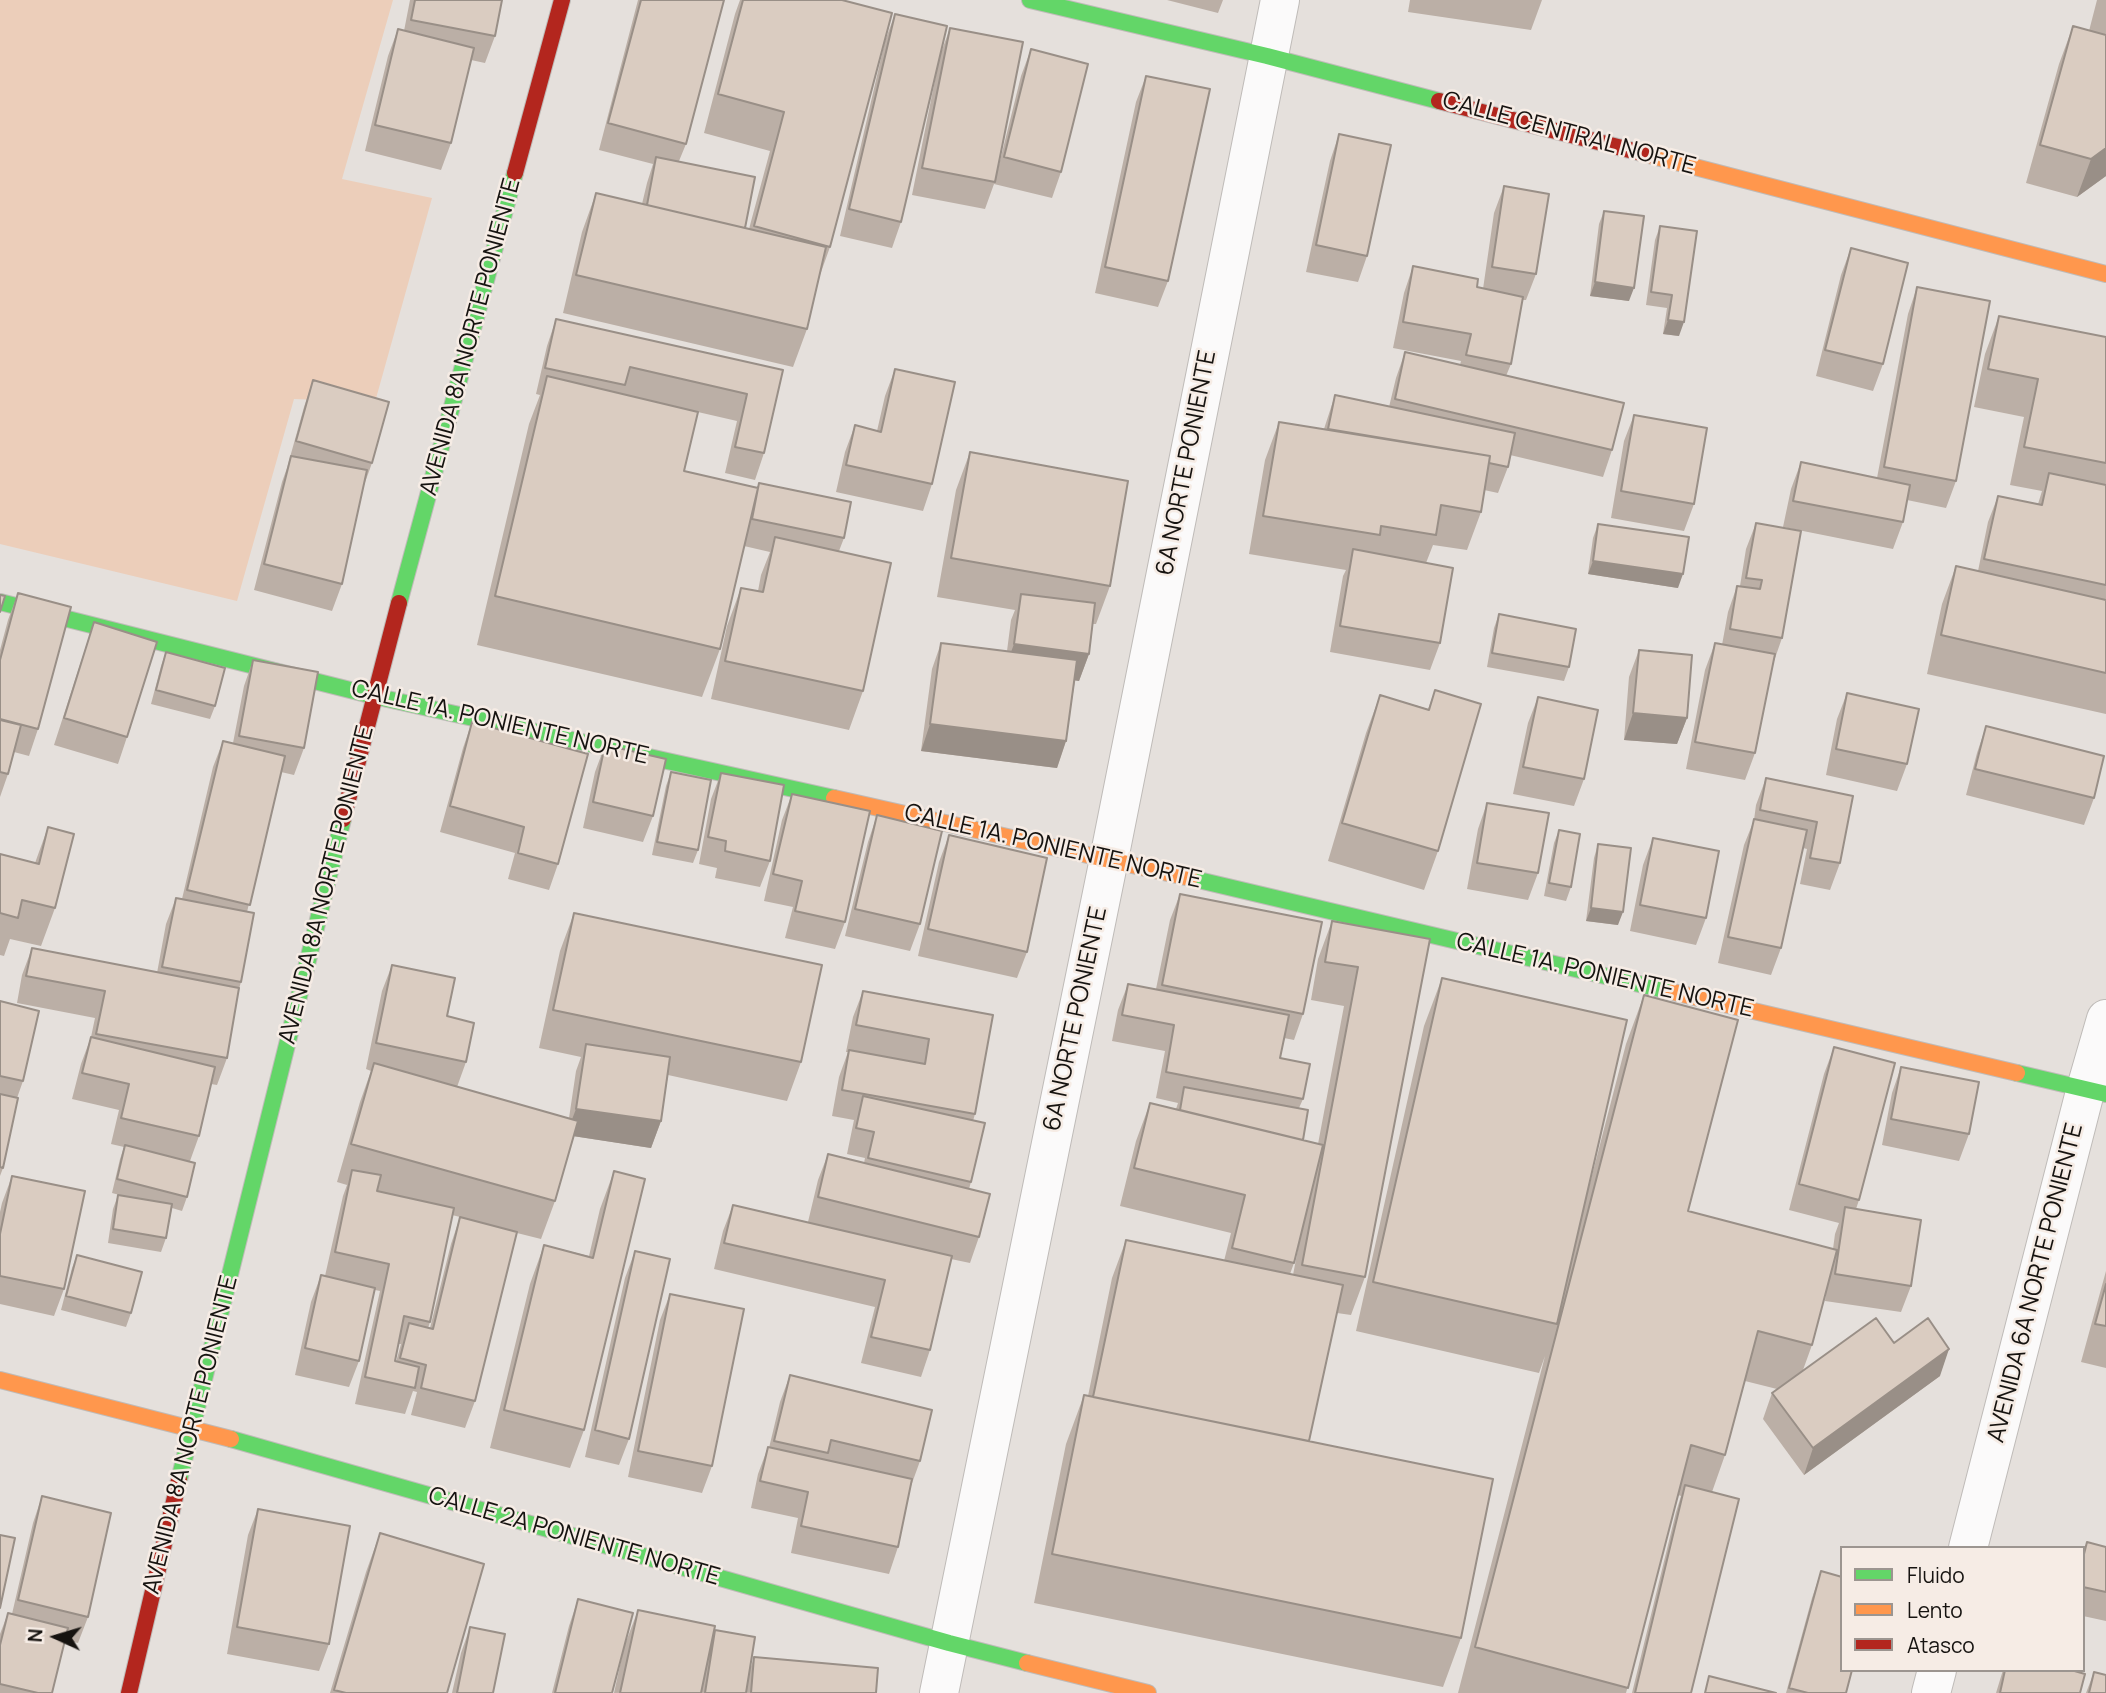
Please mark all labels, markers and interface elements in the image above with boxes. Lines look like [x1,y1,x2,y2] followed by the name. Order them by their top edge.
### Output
[1439,86,1699,182] street label: CALLE CENTRAL NORTE
[415,175,527,499] street label: AVENIDA 8A NORTE PONIENTE
[1151,348,1223,578] street label: 6A NORTE PONIENTE
[349,675,651,771] street label: CALLE 1A. PONIENTE NORTE
[273,723,381,1047] street label: AVENIDA 8A NORTE PONIENTE
[902,799,1204,895] street label: CALLE 1A. PONIENTE NORTE
[1038,904,1114,1134] street label: 6A NORTE PONIENTE
[1454,928,1756,1024] street label: CALLE 1A. PONIENTE NORTE
[1982,1120,2090,1446] street label: AVENIDA 6A NORTE PONIENTE
[137,1273,245,1597] street label: AVENIDA 8A NORTE PONIENTE
[425,1482,723,1592] street label: CALLE 2A PONIENTE NORTE
[1840,1546,2085,1672] legend
[1907,1561,1965,1589] text: Fluido
[1907,1596,1963,1624] text: Lento
[21,1602,91,1672] north arrow
[22,1628,48,1643] text: N
[1907,1631,1975,1659] text: Atasco

